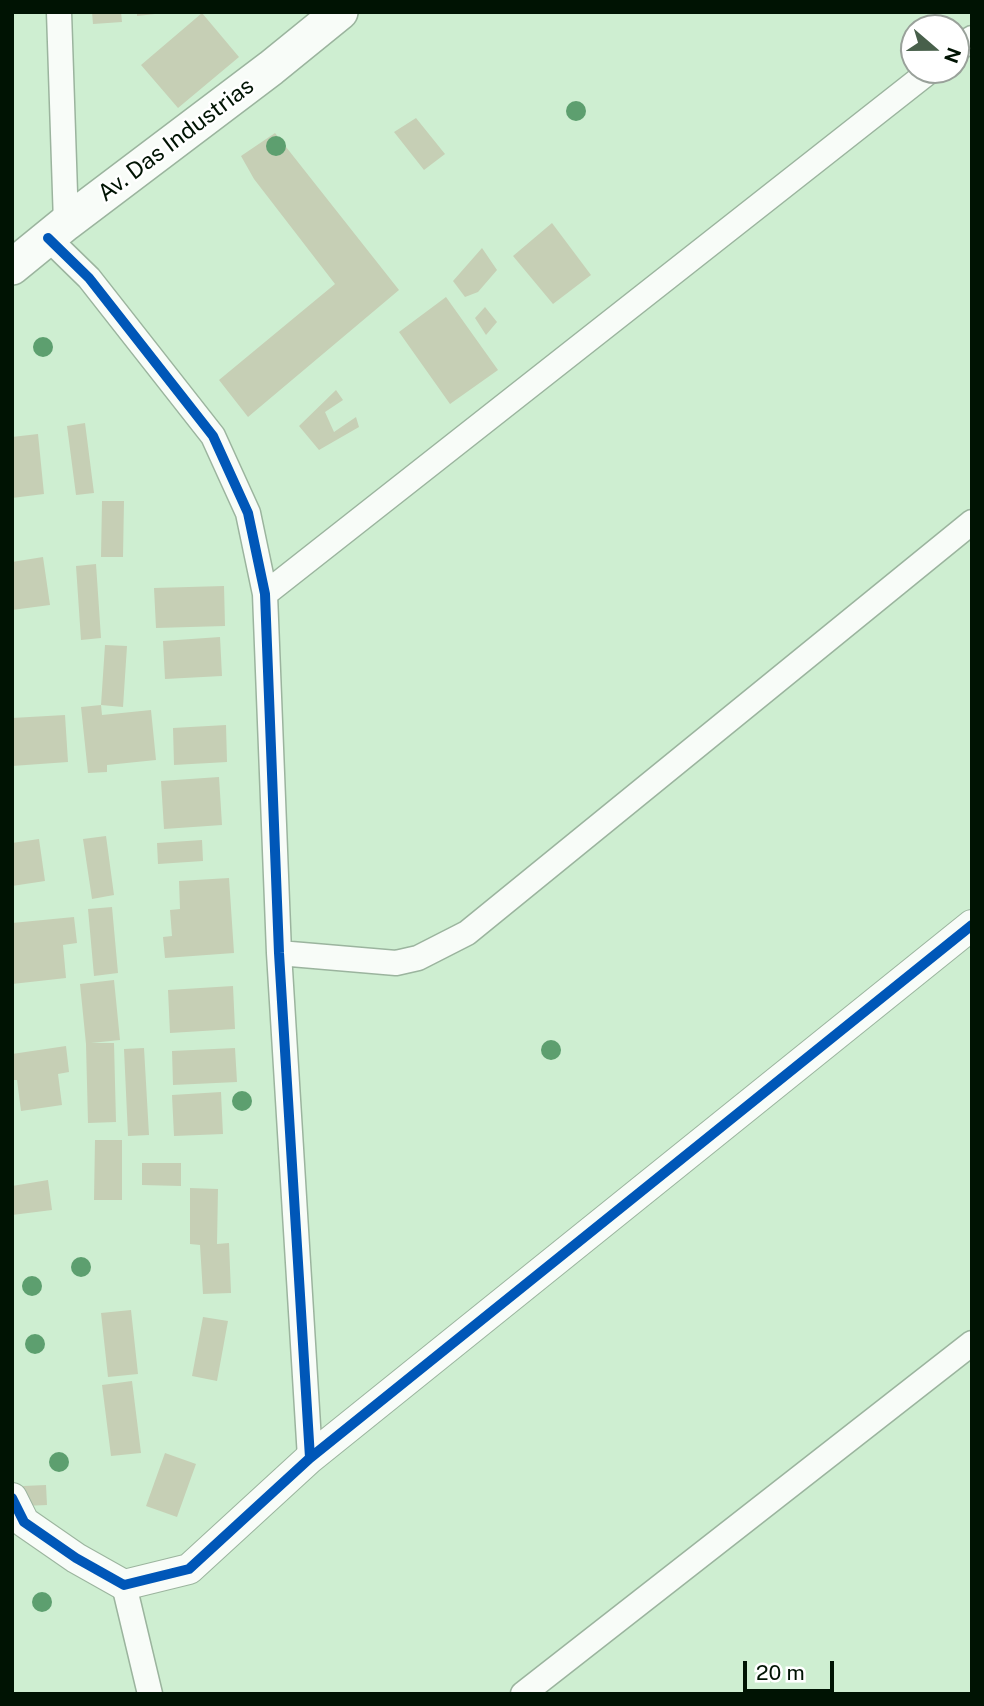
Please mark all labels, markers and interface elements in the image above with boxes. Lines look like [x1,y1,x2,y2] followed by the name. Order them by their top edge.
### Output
[900,14,970,84] north arrow
[940,45,966,66] text: N
[93,72,259,208] street label: Av. Das Industrias
[746,1646,837,1690] scale bar
[756,1660,805,1685] text: 20 m

